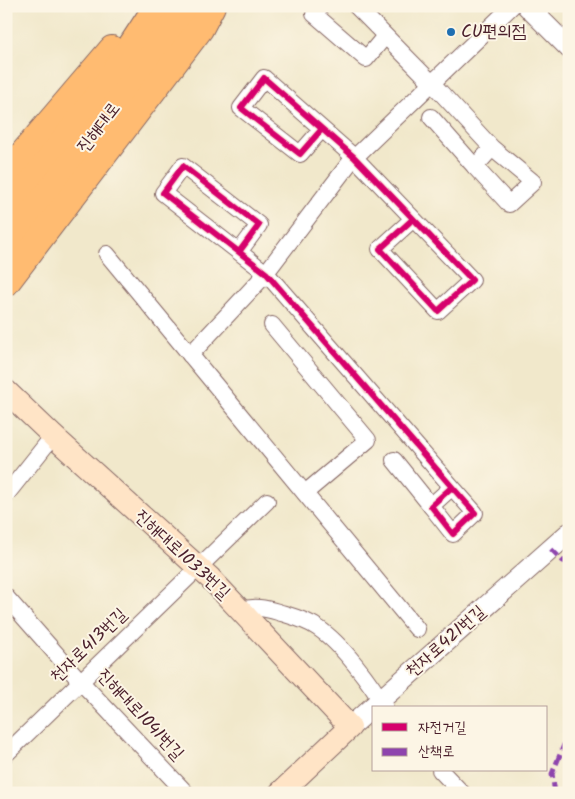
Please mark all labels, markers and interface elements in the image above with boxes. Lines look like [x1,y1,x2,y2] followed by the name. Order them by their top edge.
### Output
[461,18,527,47] place label: CU편의점
[445,26,457,38] marker: CU편의점
[70,96,128,160] street label: 진해대로
[127,503,237,608] street label: 진해대로1033번길
[399,598,493,685] street label: 천자로421번길
[44,601,135,691] street label: 천자로413번길
[89,662,191,768] street label: 진해대로1041번길
[372,706,548,772] legend
[418,716,466,740] text: 자전거길
[418,740,454,764] text: 산책로

